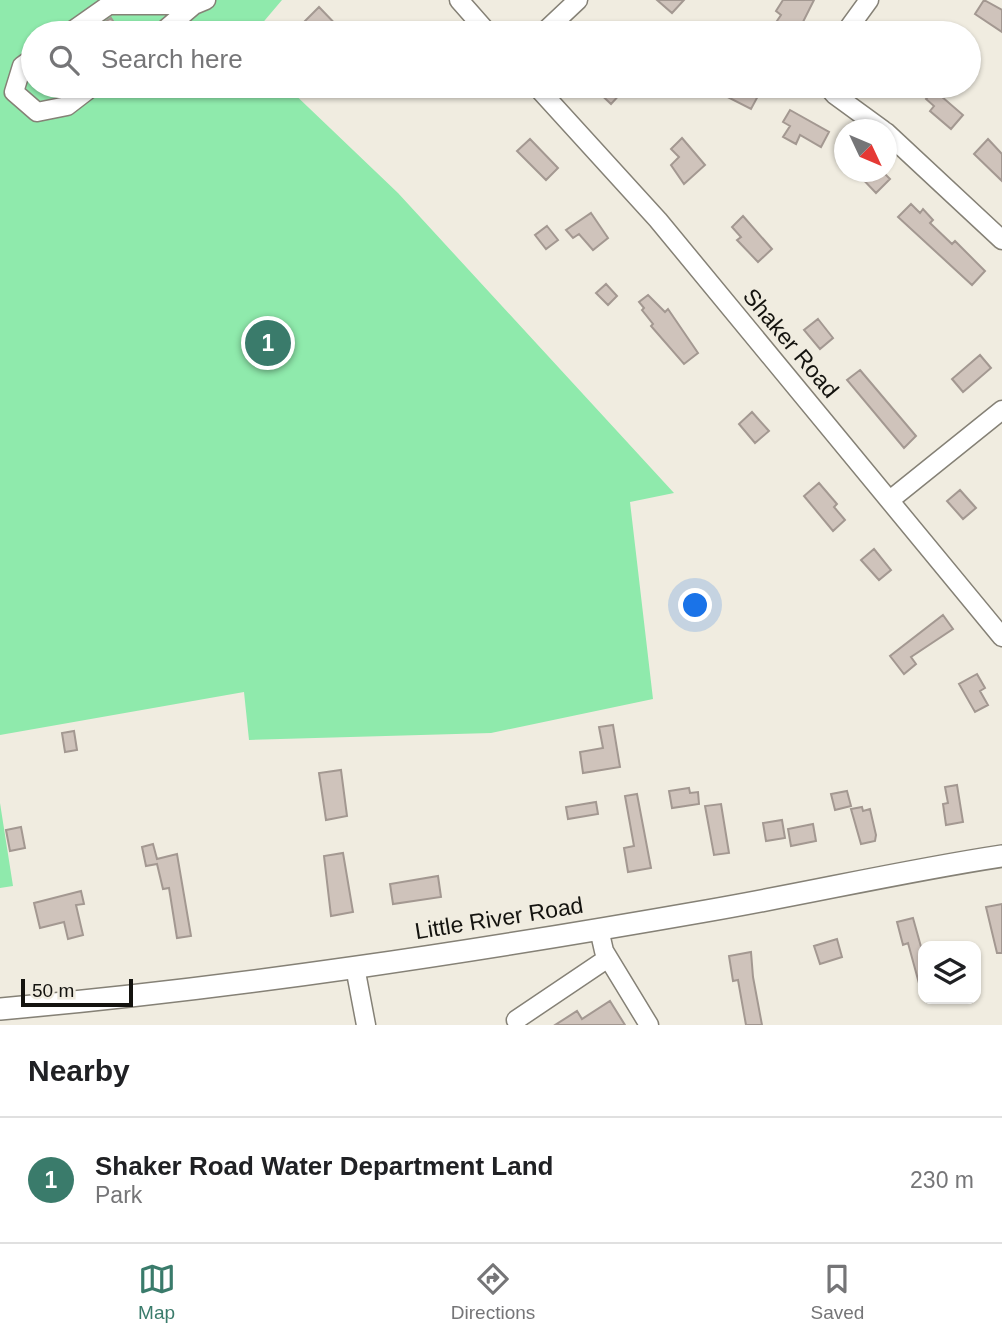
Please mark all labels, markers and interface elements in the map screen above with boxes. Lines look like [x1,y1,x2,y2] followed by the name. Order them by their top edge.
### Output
[21,21,981,98] search box
[45,41,83,79] icon: search
[101,44,243,74] text: Search here
[834,119,897,182] north arrow
[738,283,844,403] street label: Shaker Road
[245,317,291,369] pin: 1
[678,588,712,622] your location
[413,892,585,944] street label: Little River Road
[918,941,981,1004] map controls
[918,941,981,1004] button: layers
[21,976,133,1008] scale bar
[32,980,74,1001] text: 50 m
[28,1054,130,1087] text: Nearby
[95,1151,553,1181] text: Shaker Road Water Department Land
[45,1167,57,1193] text: 1
[910,1167,974,1193] text: 230 m
[95,1182,142,1208] text: Park
[138,1260,176,1324] tab: Map
[451,1260,535,1324] tab: Directions
[810,1260,864,1324] tab: Saved

